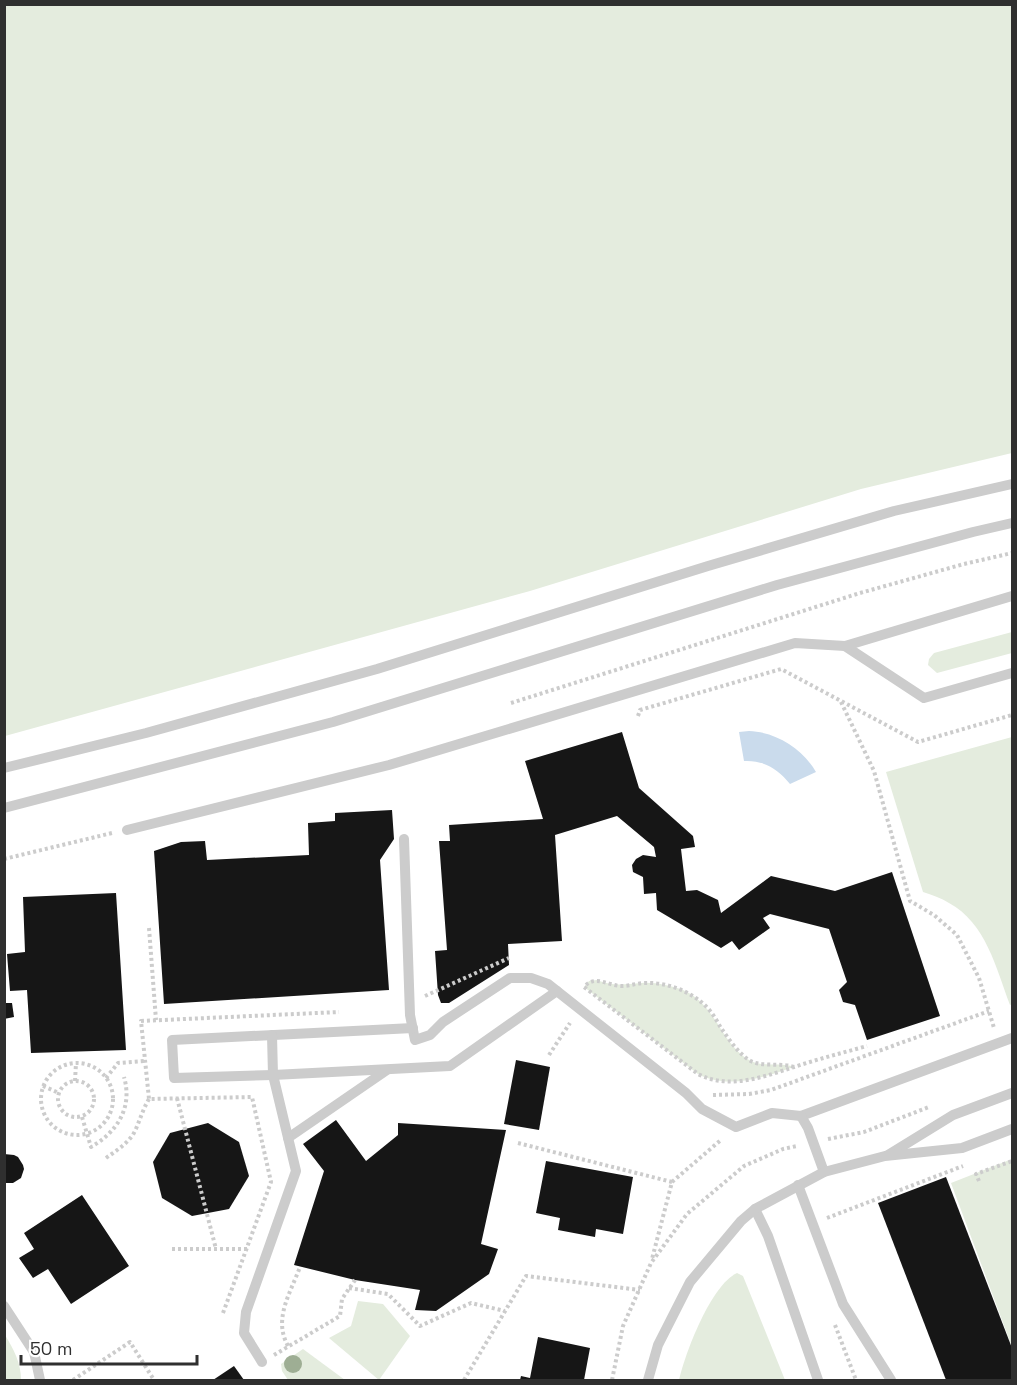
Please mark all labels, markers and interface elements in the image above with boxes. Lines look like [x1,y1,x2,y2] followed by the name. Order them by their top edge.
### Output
[21,1328,196,1366] scale bar
[30,1337,72,1360] text: 50 m

